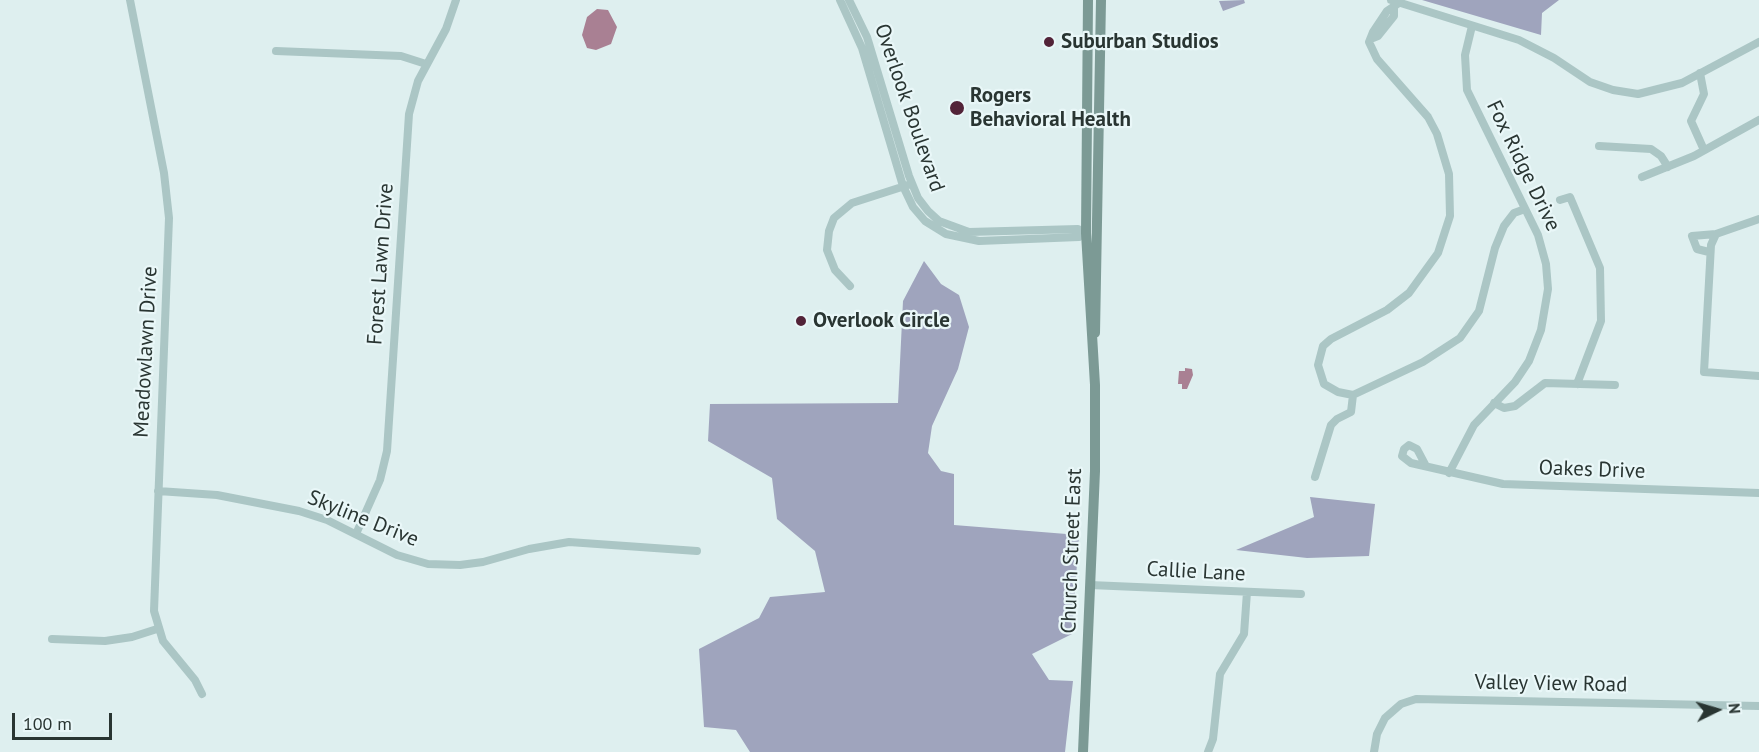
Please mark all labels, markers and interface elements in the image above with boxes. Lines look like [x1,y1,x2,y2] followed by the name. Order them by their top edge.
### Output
[868,21,950,195] street label: Overlook Boulevard
[1061,29,1219,55] place label: Suburban Studios
[1042,35,1056,49] marker: Suburban Studios
[970,83,1131,133] place label: Rogers Behavioral Health
[1481,97,1565,235] street label: Fox Ridge Drive
[948,99,966,117] marker: Rogers Behavioral Health
[363,182,399,346] street label: Forest Lawn Drive
[129,266,163,438] street label: Meadowlawn Drive
[813,308,950,334] place label: Overlook Circle
[794,314,808,328] marker: Overlook Circle
[1538,456,1646,484] street label: Oakes Drive
[1057,468,1087,634] street label: Church Street East
[304,485,422,553] street label: Skyline Drive
[1146,557,1246,587] street label: Callie Lane
[1474,670,1628,698] street label: Valley View Road
[1687,680,1747,740] north arrow
[15,701,116,739] scale bar
[1725,702,1745,715] text: N
[23,712,72,735] text: 100 m

